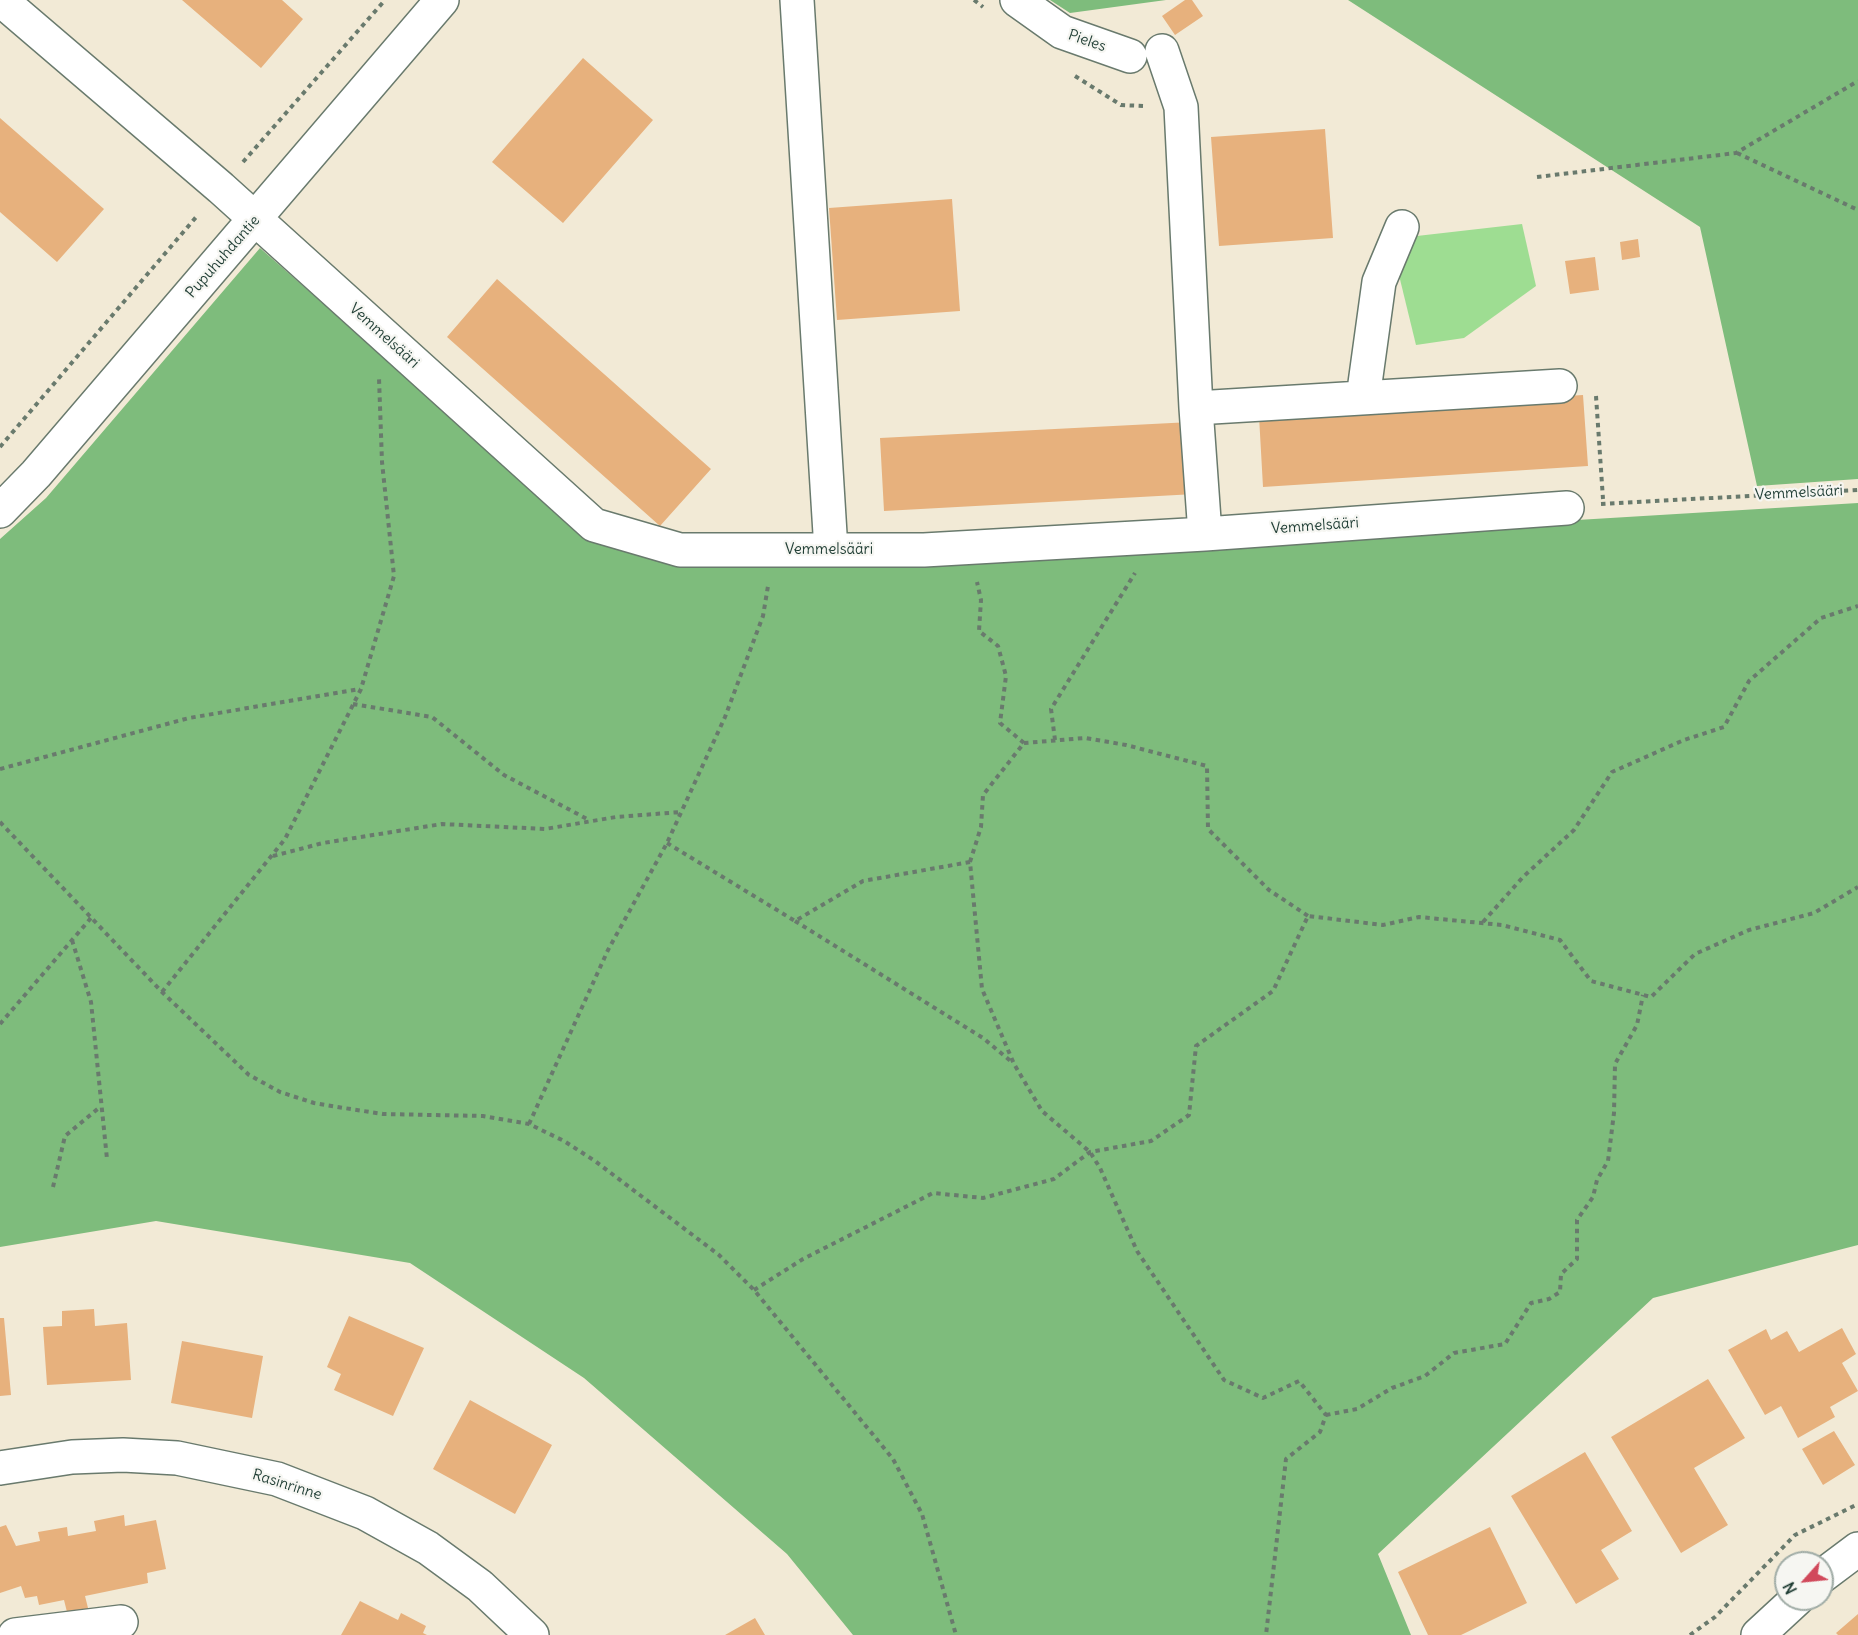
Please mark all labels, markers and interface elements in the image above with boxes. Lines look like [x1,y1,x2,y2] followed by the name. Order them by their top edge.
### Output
[1066,26,1108,56] street label: Pieles
[182,212,264,302] street label: Pupuhuhdantie
[345,300,423,372] street label: Vemmelsääri
[1755,482,1843,504] street label: Vemmelsääri
[1270,514,1360,538] street label: Vemmelsääri
[785,541,873,559] street label: Vemmelsääri
[250,1466,324,1504] street label: Rasinrinne
[1774,1551,1834,1611] north arrow
[1778,1579,1801,1598] text: N

